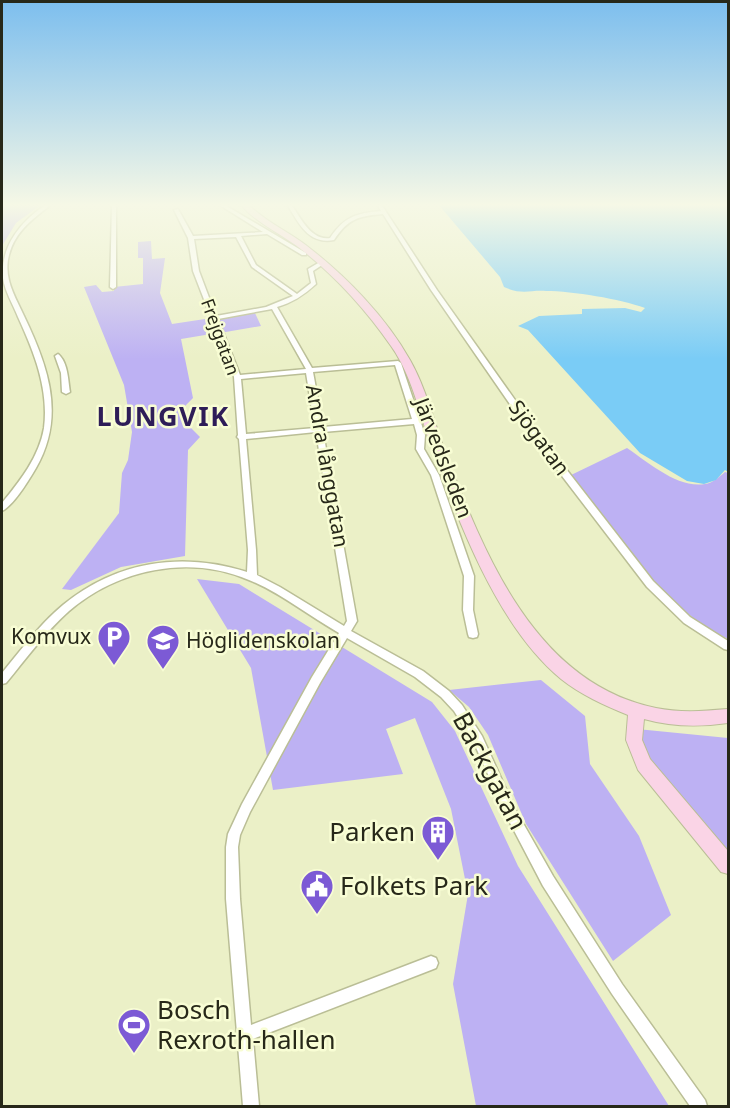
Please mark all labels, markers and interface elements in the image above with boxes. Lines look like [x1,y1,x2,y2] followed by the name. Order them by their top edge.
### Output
[196,295,246,378] street label: Frejgatan
[300,382,356,549] street label: Andra långgatan
[407,392,480,522] street label: Järvedsleden
[503,394,577,481] street label: Sjögatan
[96,397,230,434] district label: LUNGVIK
[96,619,132,666] parking icon: Komvux
[11,622,91,650] place label: Komvux
[145,623,181,670] school or university icon: Höglidenskolan
[186,626,340,654] place label: Höglidenskolan
[445,705,537,836] street label: Backgatan
[329,813,415,849] place label: Parken
[420,814,456,861] building icon: Parken
[340,867,488,903] place label: Folkets Park
[299,868,335,915] public building icon: Folkets Park
[157,991,336,1057] place label: Bosch Rexroth-hallen
[116,1007,152,1054] sports icon: Bosch Rexroth-hallen

